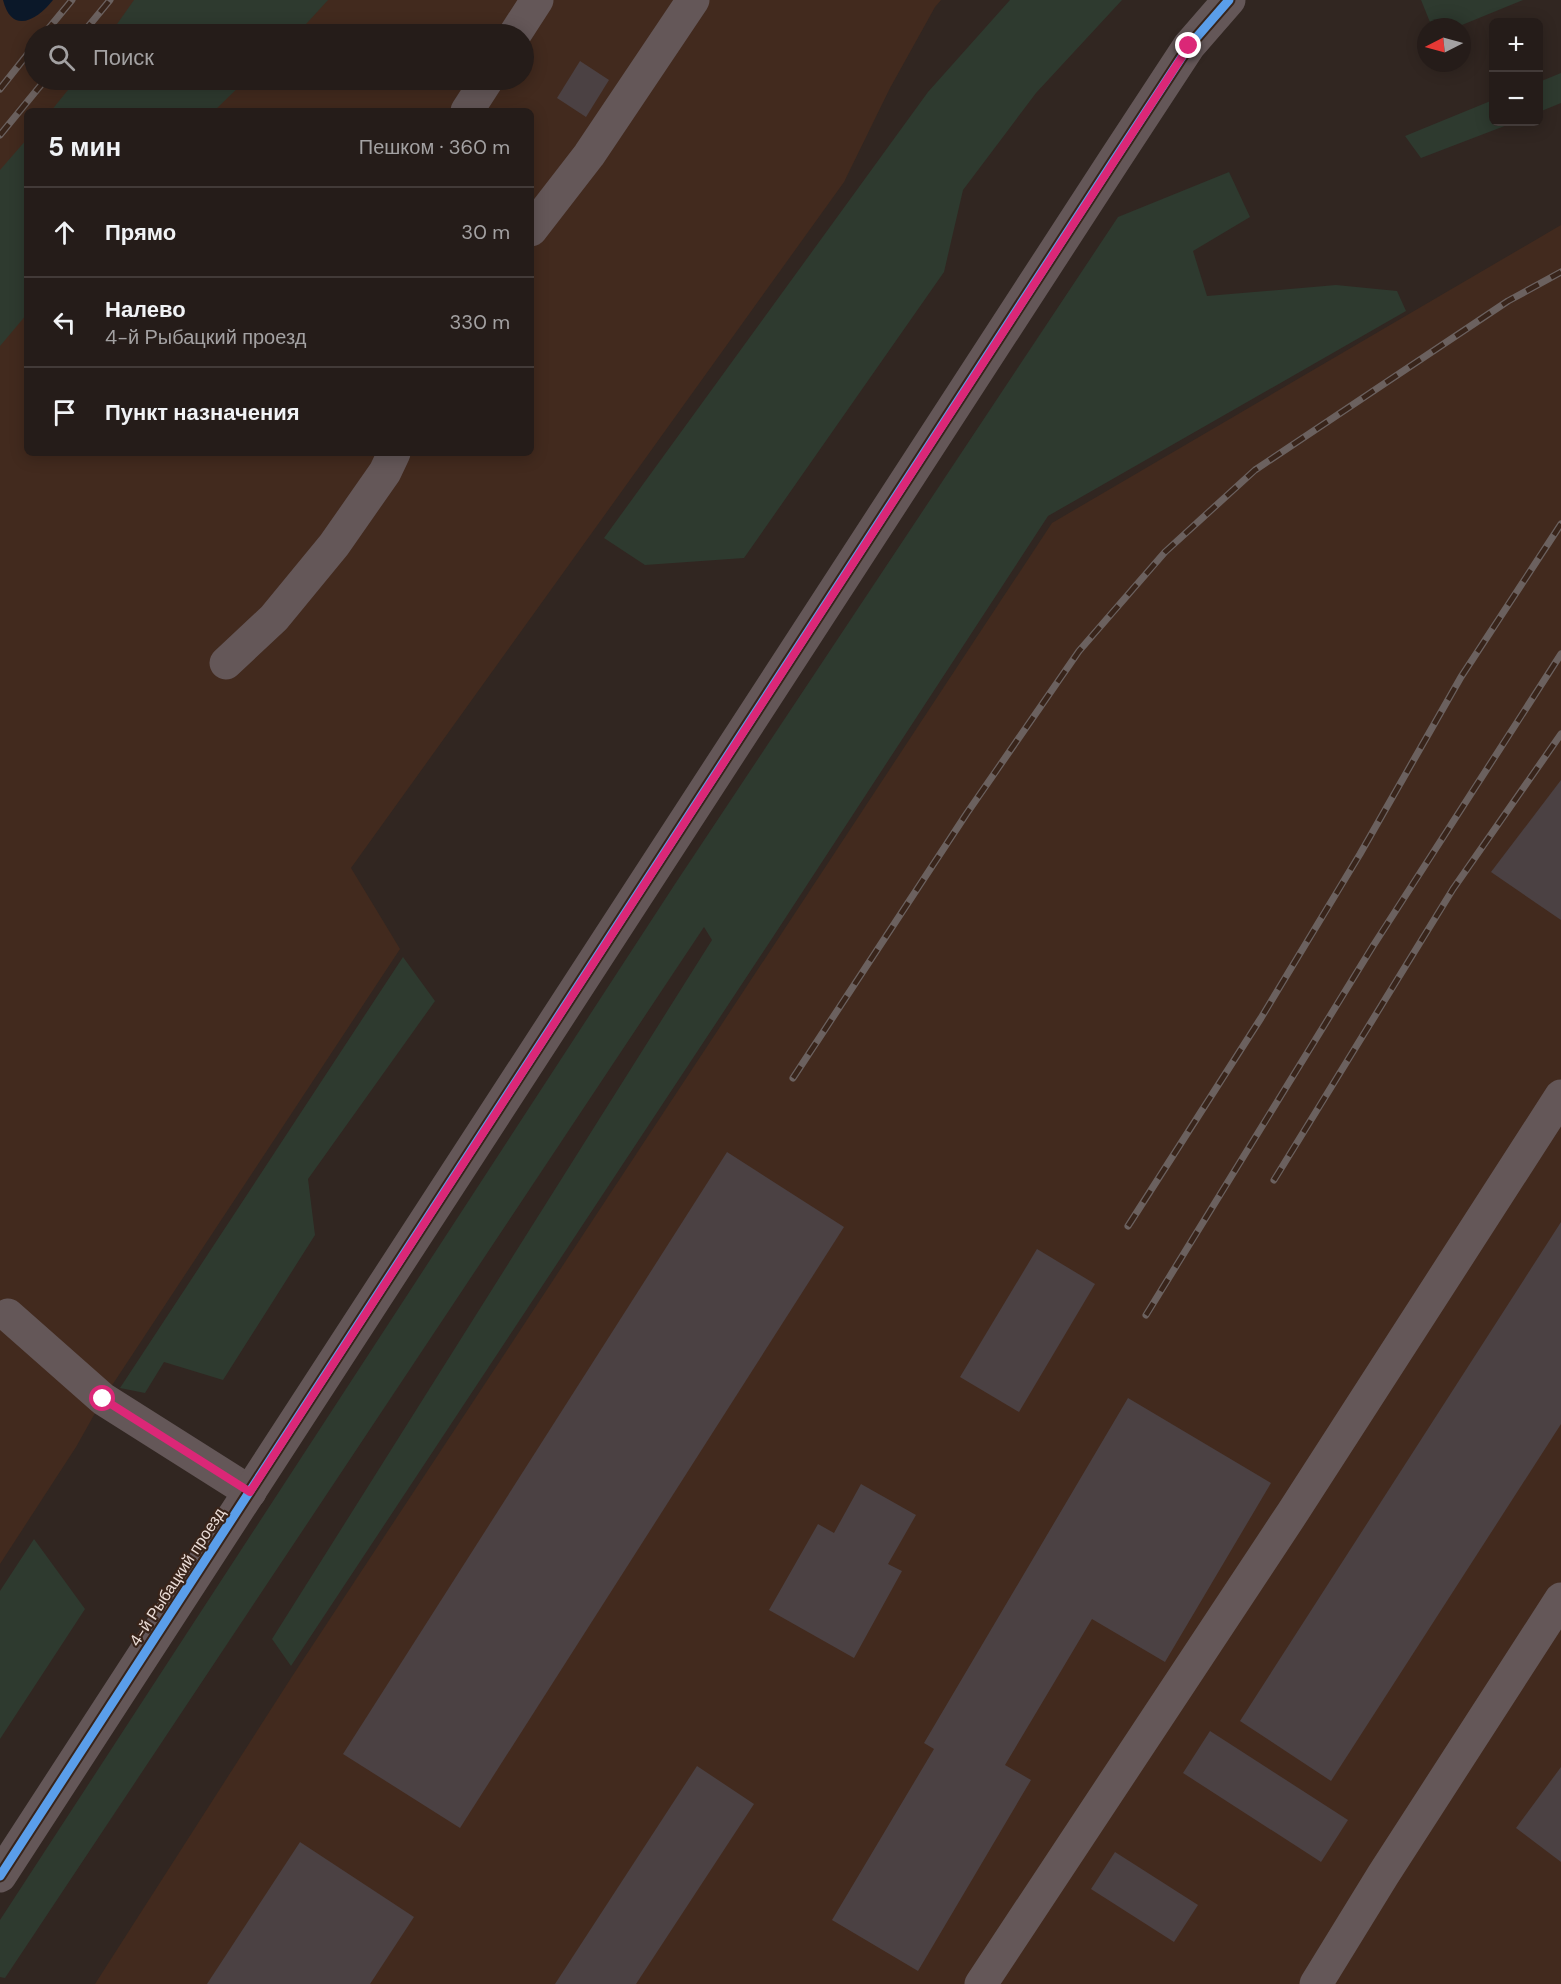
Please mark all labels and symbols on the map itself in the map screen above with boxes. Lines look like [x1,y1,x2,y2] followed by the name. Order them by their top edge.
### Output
[1417,18,1471,72] north arrow
[1175,32,1201,58] route end
[89,1385,115,1411] route start
[124,1503,230,1650] street label: 4-й Рыбацкий проезд

